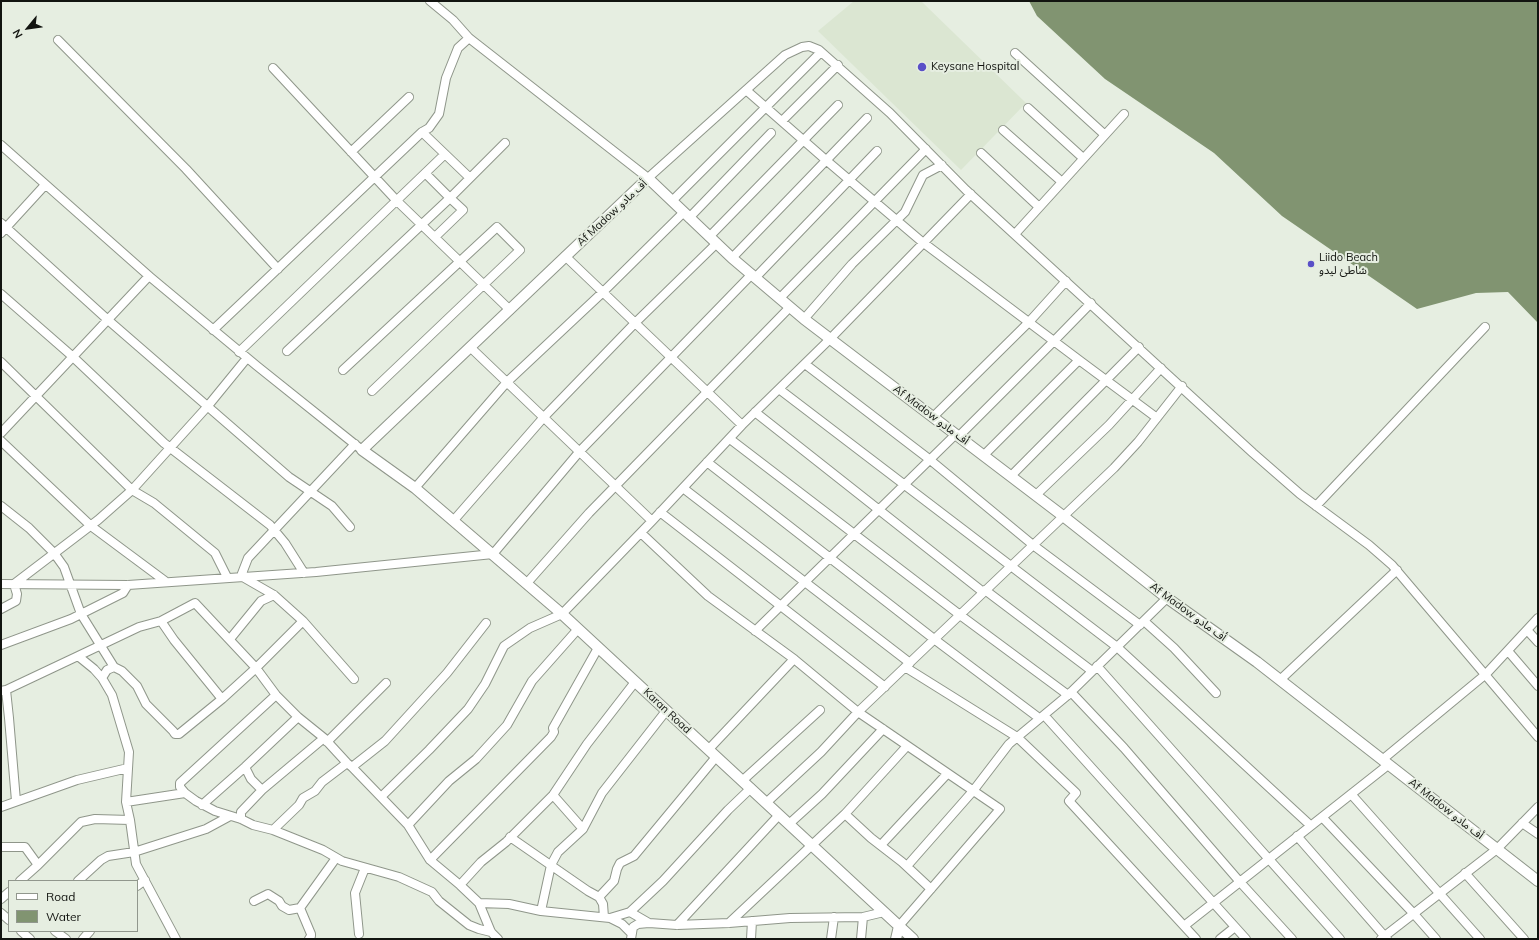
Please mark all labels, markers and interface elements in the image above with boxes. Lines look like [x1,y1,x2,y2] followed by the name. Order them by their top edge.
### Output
[8,8,48,48] north arrow
[9,27,26,41] text: N
[931,60,1019,74] place label: Keysane Hospital
[916,61,928,73] marker: Keysane Hospital
[574,177,650,249] street label: Af Madow أف مادو
[1319,251,1378,277] place label: Liido Beach شاطئ ليدو
[1306,259,1316,269] marker: Liido Beach شاطئ ليدو
[891,382,971,448] street label: Af Madow أف مادو
[1147,580,1229,644] street label: Af Madow أف مادو
[640,686,694,736] street label: Karan Road
[1406,776,1486,842] street label: Af Madow أف مادو
[8,880,138,932] legend
[46,889,75,904] text: Road
[46,909,81,924] text: Water

